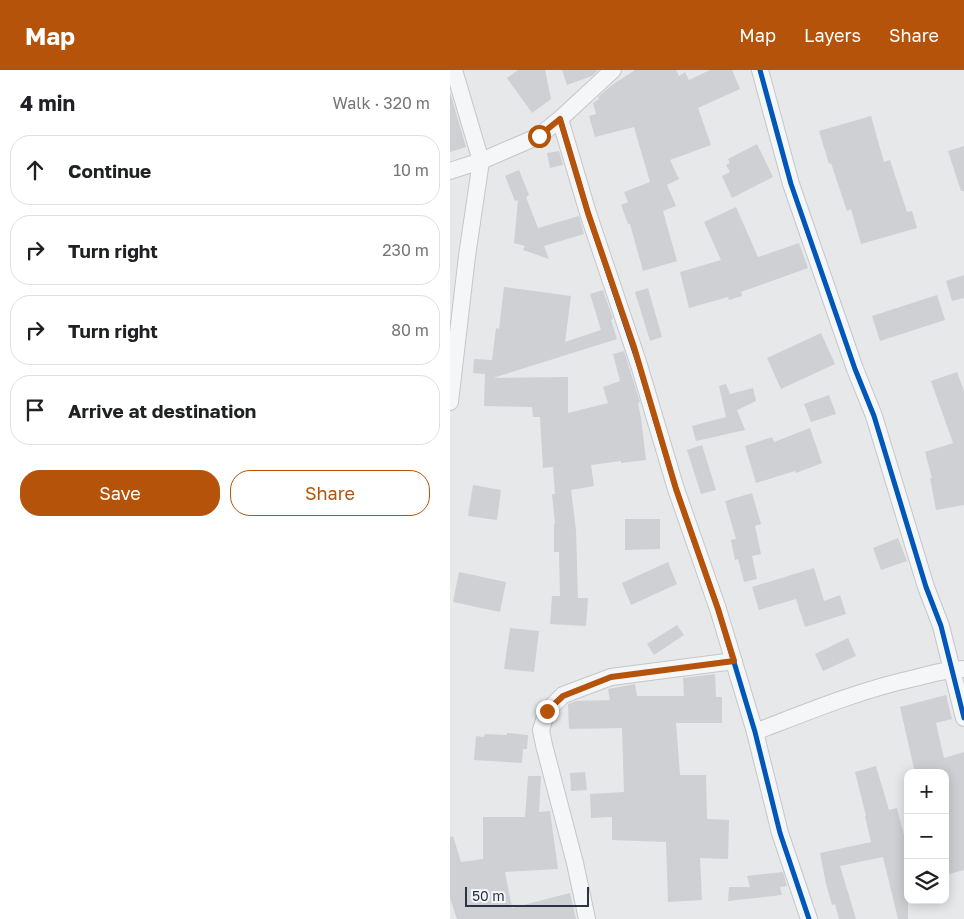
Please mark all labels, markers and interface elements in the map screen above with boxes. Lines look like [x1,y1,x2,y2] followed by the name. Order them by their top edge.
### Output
[25,21,75,50] text: Map
[739,24,776,46] text: Map
[804,24,861,46] text: Layers
[889,24,939,46] text: Share
[20,90,75,116] text: 4 min
[333,93,430,113] text: Walk · 320 m
[528,125,551,148] route start
[21,156,49,184] icon: ahead
[68,159,151,182] text: Continue
[393,160,429,180] text: 10 m
[21,236,49,264] icon: right
[68,239,158,262] text: Turn right
[382,240,429,260] text: 230 m
[21,316,49,344] icon: right
[68,319,158,342] text: Turn right
[391,320,429,340] text: 80 m
[21,396,49,424] icon: arrive
[68,399,256,422] text: Arrive at destination
[20,470,220,516] button: Save
[230,470,430,516] button: Share
[536,700,559,723] route end
[904,769,949,904] map controls
[904,769,949,814] button: +
[904,814,949,859] button: −
[904,859,949,904] button: layers
[465,884,589,907] scale bar
[472,887,505,904] text: 50 m

